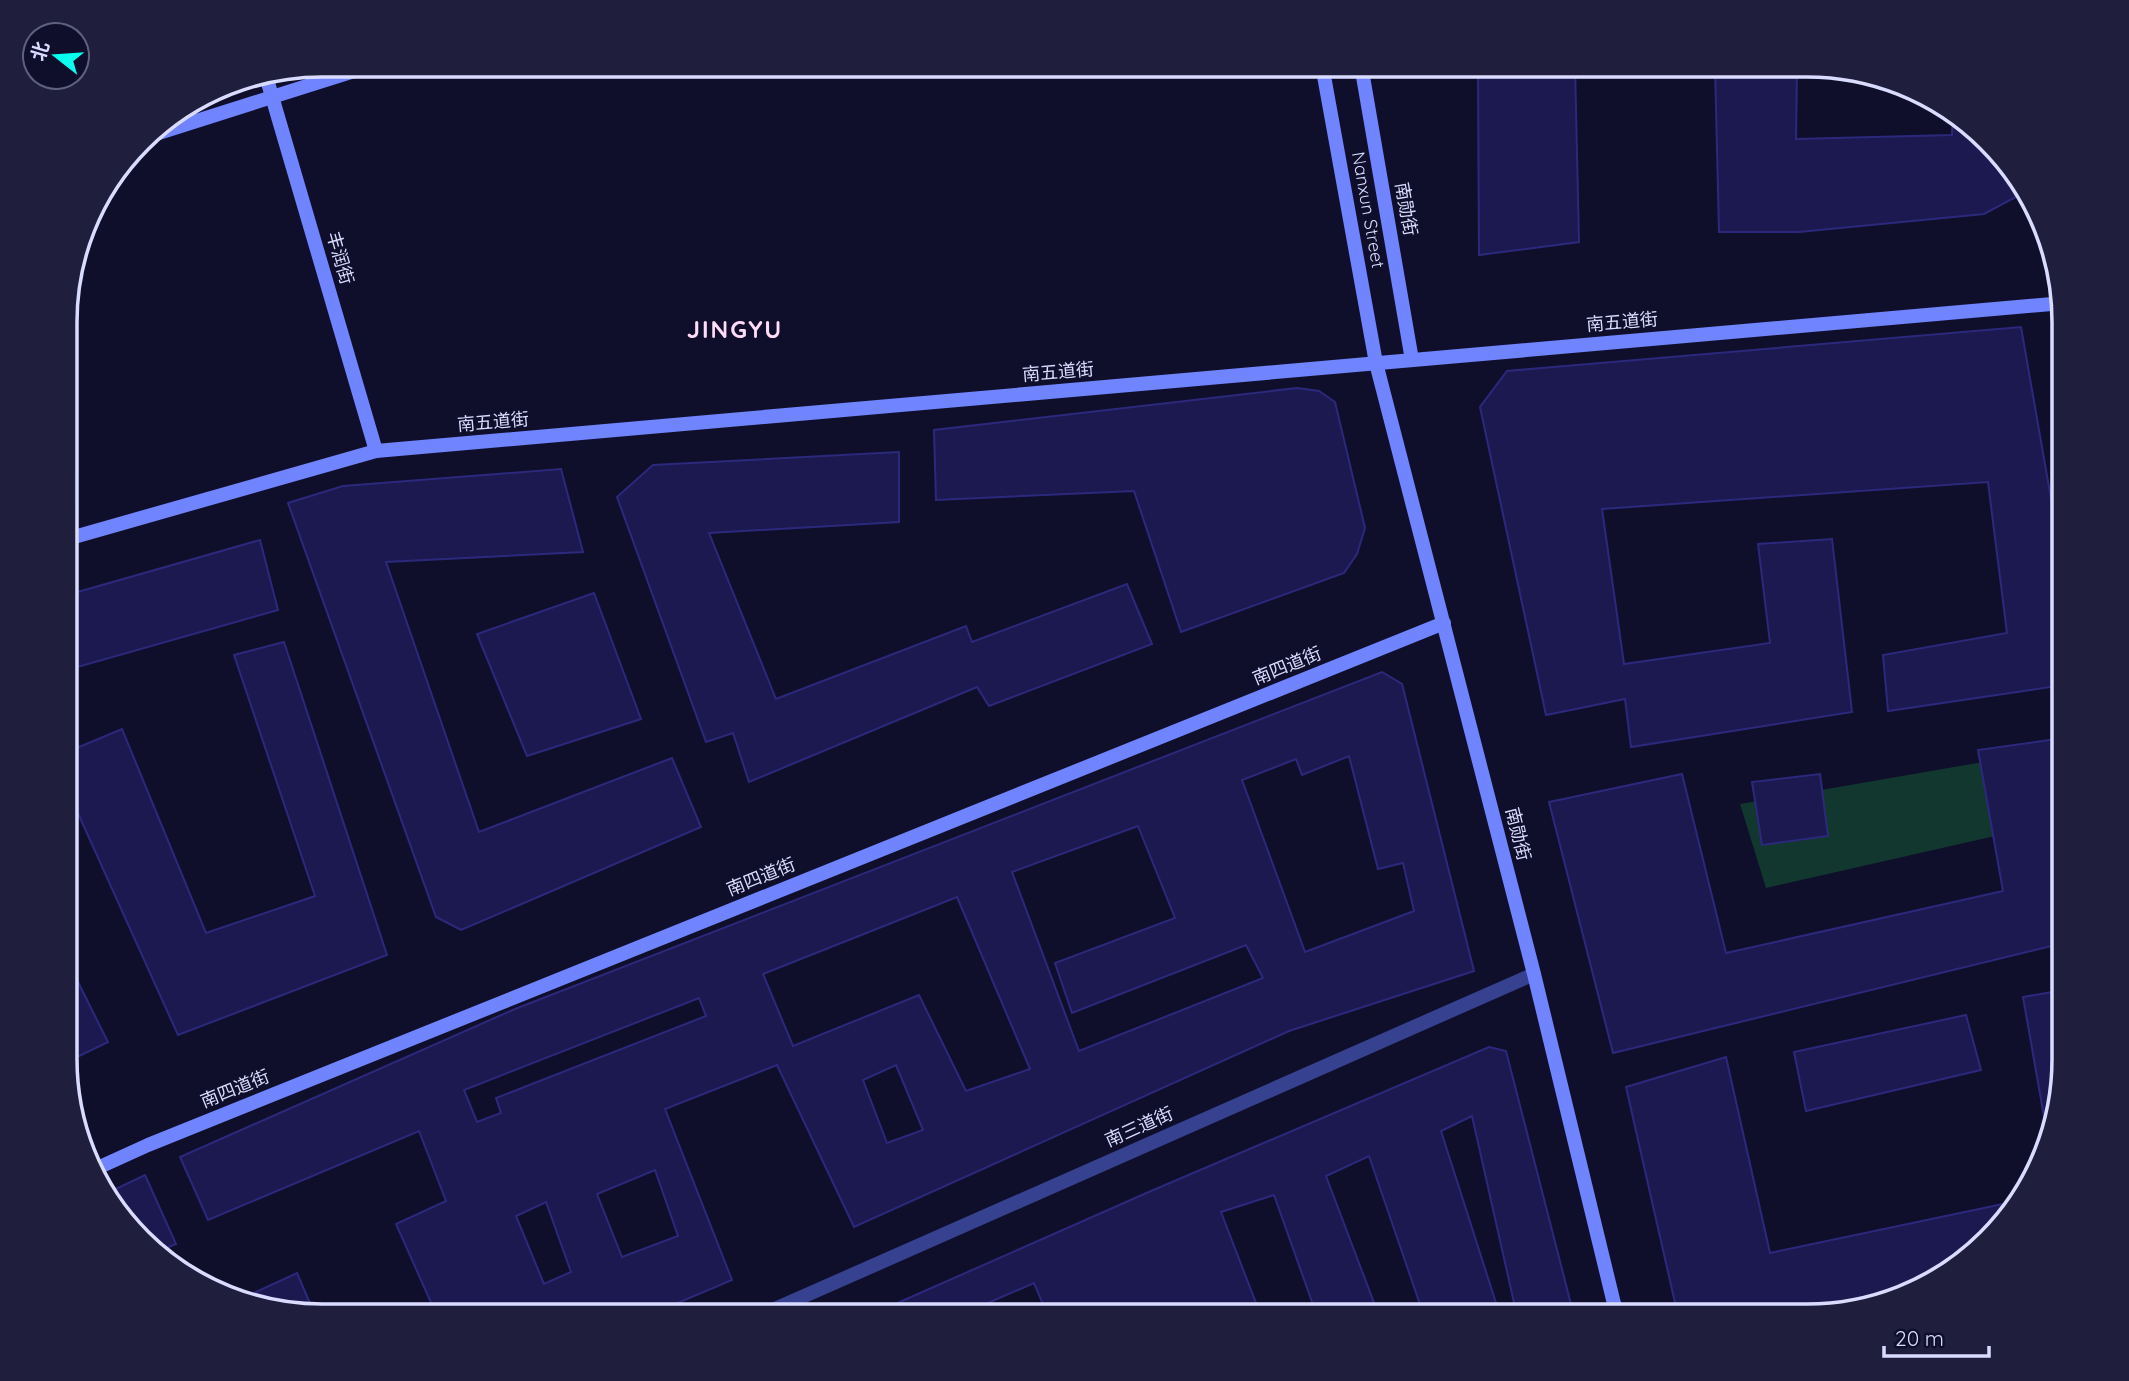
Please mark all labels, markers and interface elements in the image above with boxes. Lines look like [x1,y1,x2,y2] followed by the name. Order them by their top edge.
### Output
[21,21,91,91] north arrow
[25,38,54,64] text: 北
[1347,150,1390,270] street label: Nanxun Street
[1390,180,1423,237] street label: 南勋街
[322,229,359,287] street label: 丰润街
[1585,307,1659,336] street label: 南五道街
[687,314,783,344] district label: JINGYU
[1021,357,1095,386] street label: 南五道街
[456,407,530,436] street label: 南五道街
[1249,641,1324,690] street label: 南四道街
[1501,805,1536,863] street label: 南勋街
[723,852,798,901] street label: 南四道街
[197,1064,272,1113] street label: 南四道街
[1101,1101,1176,1152] street label: 南三道街
[1884,1314,1989,1358] scale bar
[1895,1325,1944,1351] text: 20 m

